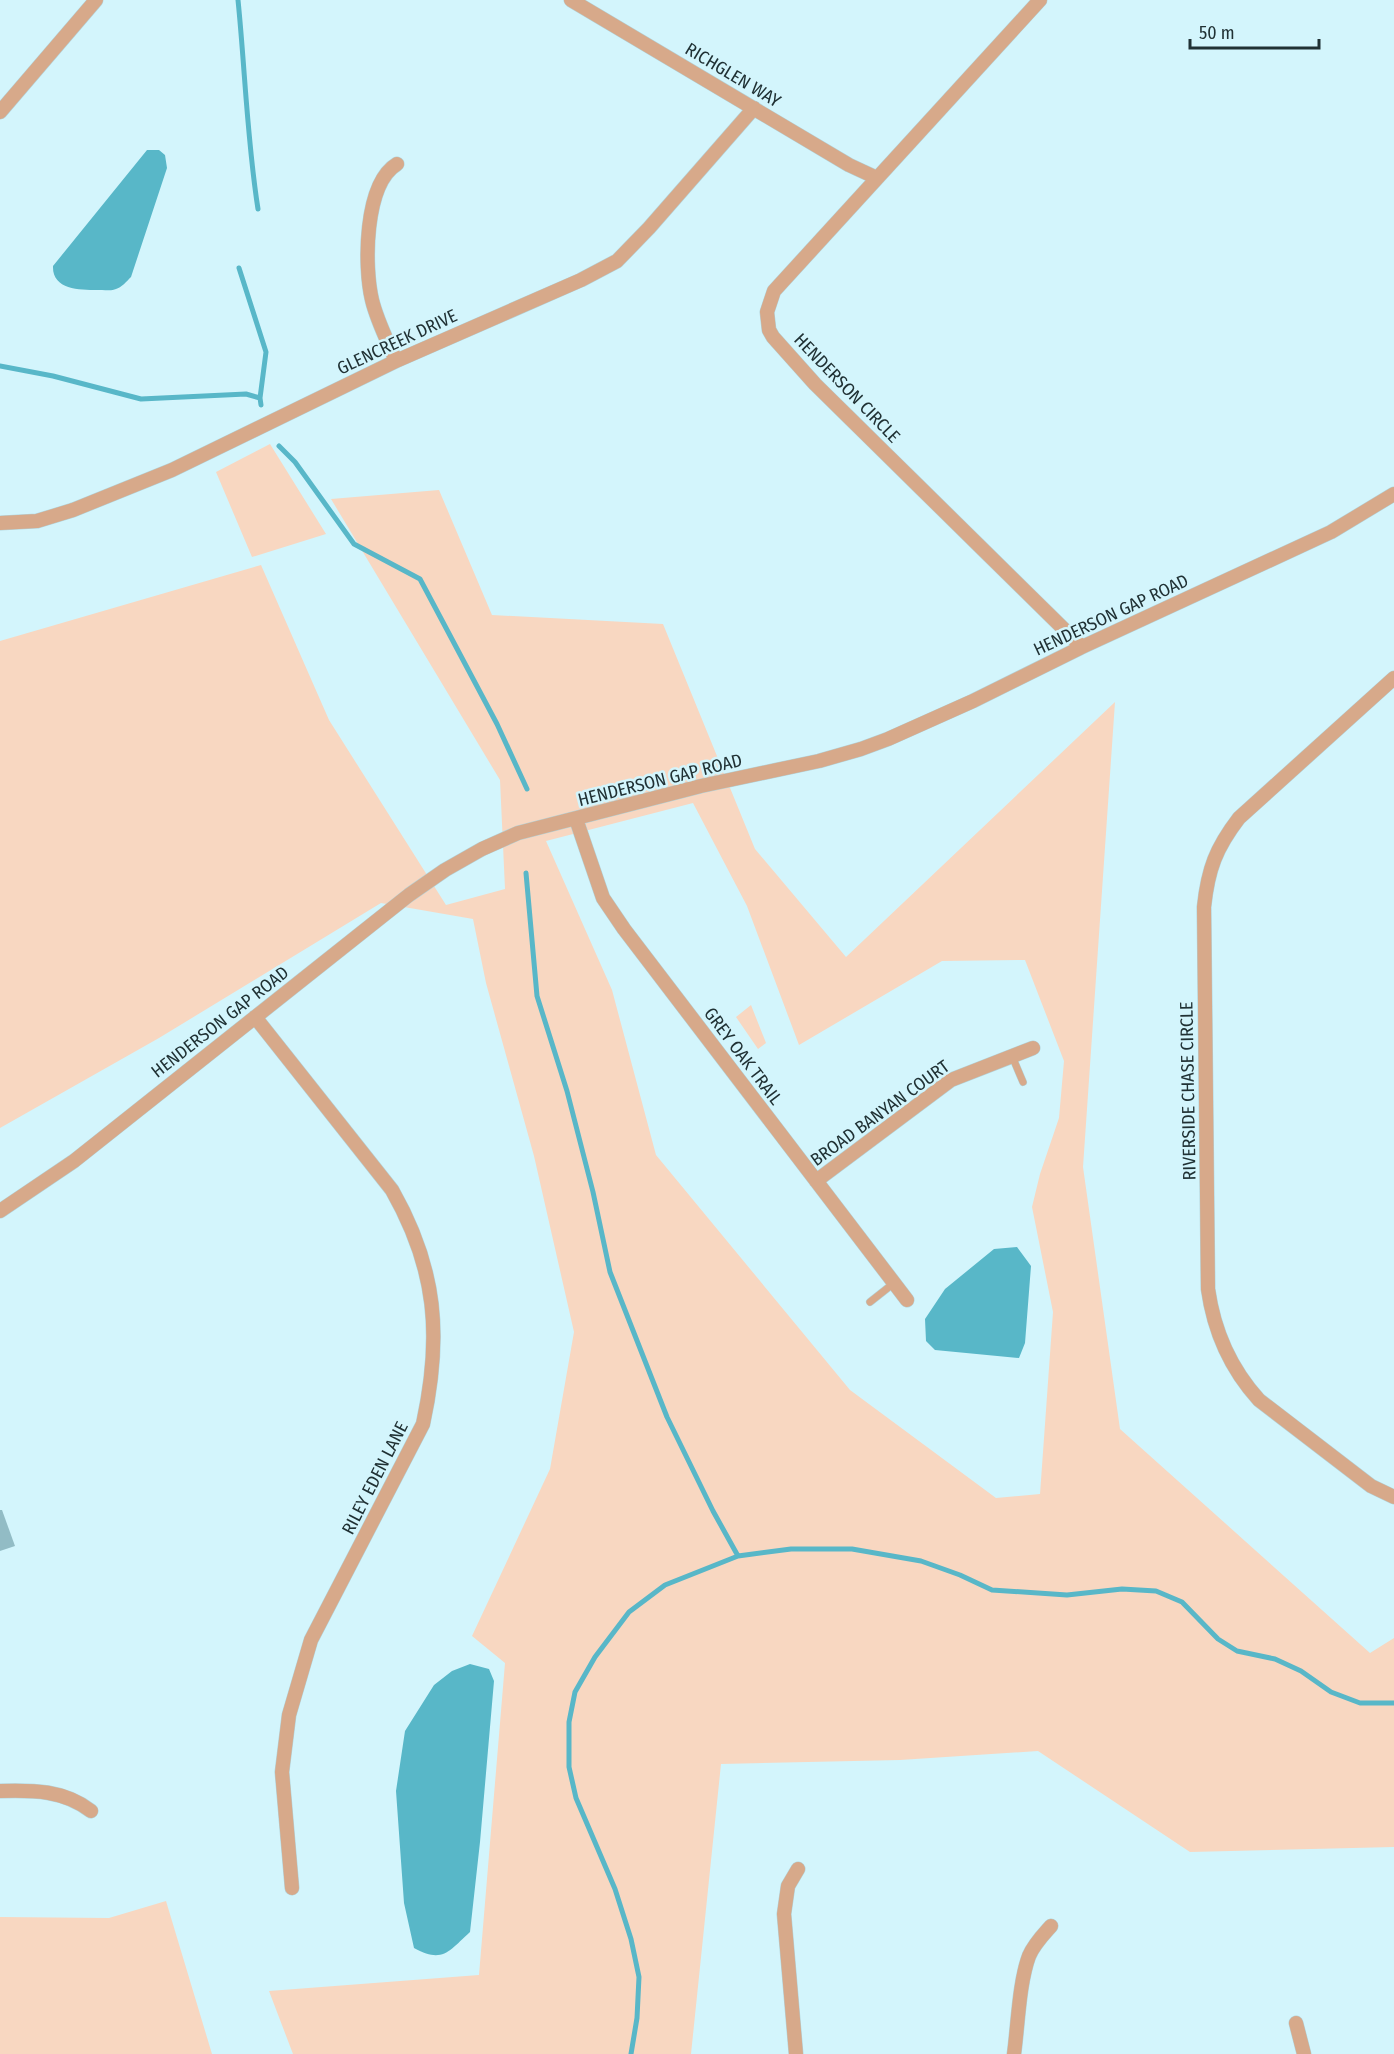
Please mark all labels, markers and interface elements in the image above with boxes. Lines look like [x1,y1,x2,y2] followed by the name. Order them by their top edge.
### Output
[1190,12,1319,50] scale bar
[1199,22,1235,44] text: 50 m
[681,38,785,112] street label: RICHGLEN WAY
[334,305,460,379] street label: GLENCREEK DRIVE
[789,329,905,447] street label: HENDERSON CIRCLE
[1030,569,1192,661] street label: HENDERSON GAP ROAD
[576,749,744,811] street label: HENDERSON GAP ROAD
[147,962,293,1082] street label: HENDERSON GAP ROAD
[1175,1001,1201,1181] street label: RIVERSIDE CHASE CIRCLE
[699,1003,787,1109] street label: GREY OAK TRAIL
[806,1055,954,1171] street label: BROAD BANYAN COURT
[337,1418,413,1538] street label: RILEY EDEN LANE

